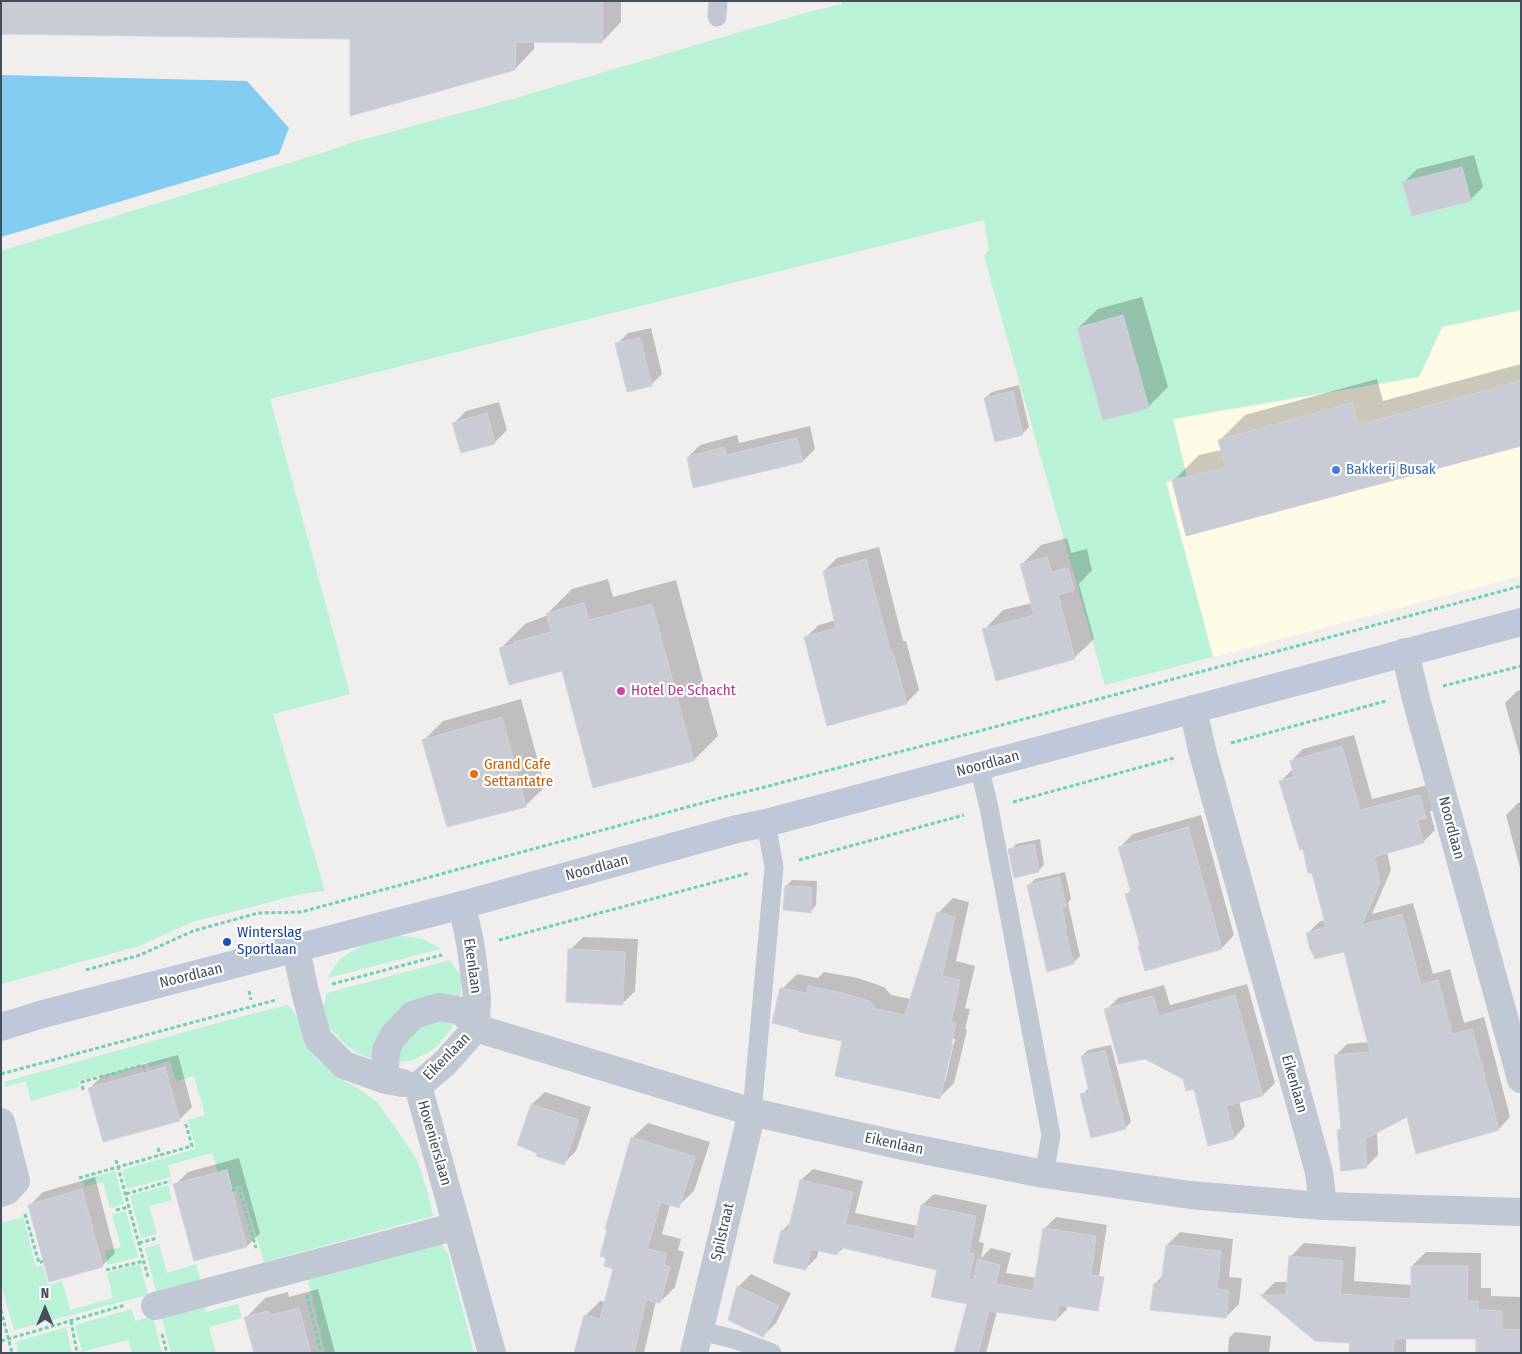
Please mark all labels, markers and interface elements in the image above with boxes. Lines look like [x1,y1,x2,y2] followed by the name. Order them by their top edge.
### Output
[1346,461,1436,479] place label: Bakkerij Busak
[1330,464,1342,476] marker: Bakkerij Busak
[631,682,736,700] place label: Hotel De Schacht
[615,685,627,697] marker: Hotel De Schacht
[955,747,1021,781] street label: Noordlaan
[484,756,553,791] place label: Grand Cafe Settantatre
[468,768,480,780] marker: Grand Cafe Settantatre
[1434,795,1468,861] street label: Noordlaan
[564,851,630,885] street label: Noordlaan
[237,924,302,959] place label: Winterslag Sportlaan
[221,936,233,948] marker: Winterslag Sportlaan
[459,937,485,995] street label: Ekenlaan
[158,960,224,992] street label: Noordlaan
[420,1030,474,1084] street label: Eikenlaan
[1277,1053,1311,1115] street label: Eikenlaan
[413,1098,455,1188] street label: Hovenierslaan
[863,1129,925,1159] street label: Eikenlaan
[708,1201,738,1263] street label: Spilstraat
[20,1284,70,1334] north arrow
[41,1285,49,1302] text: N

